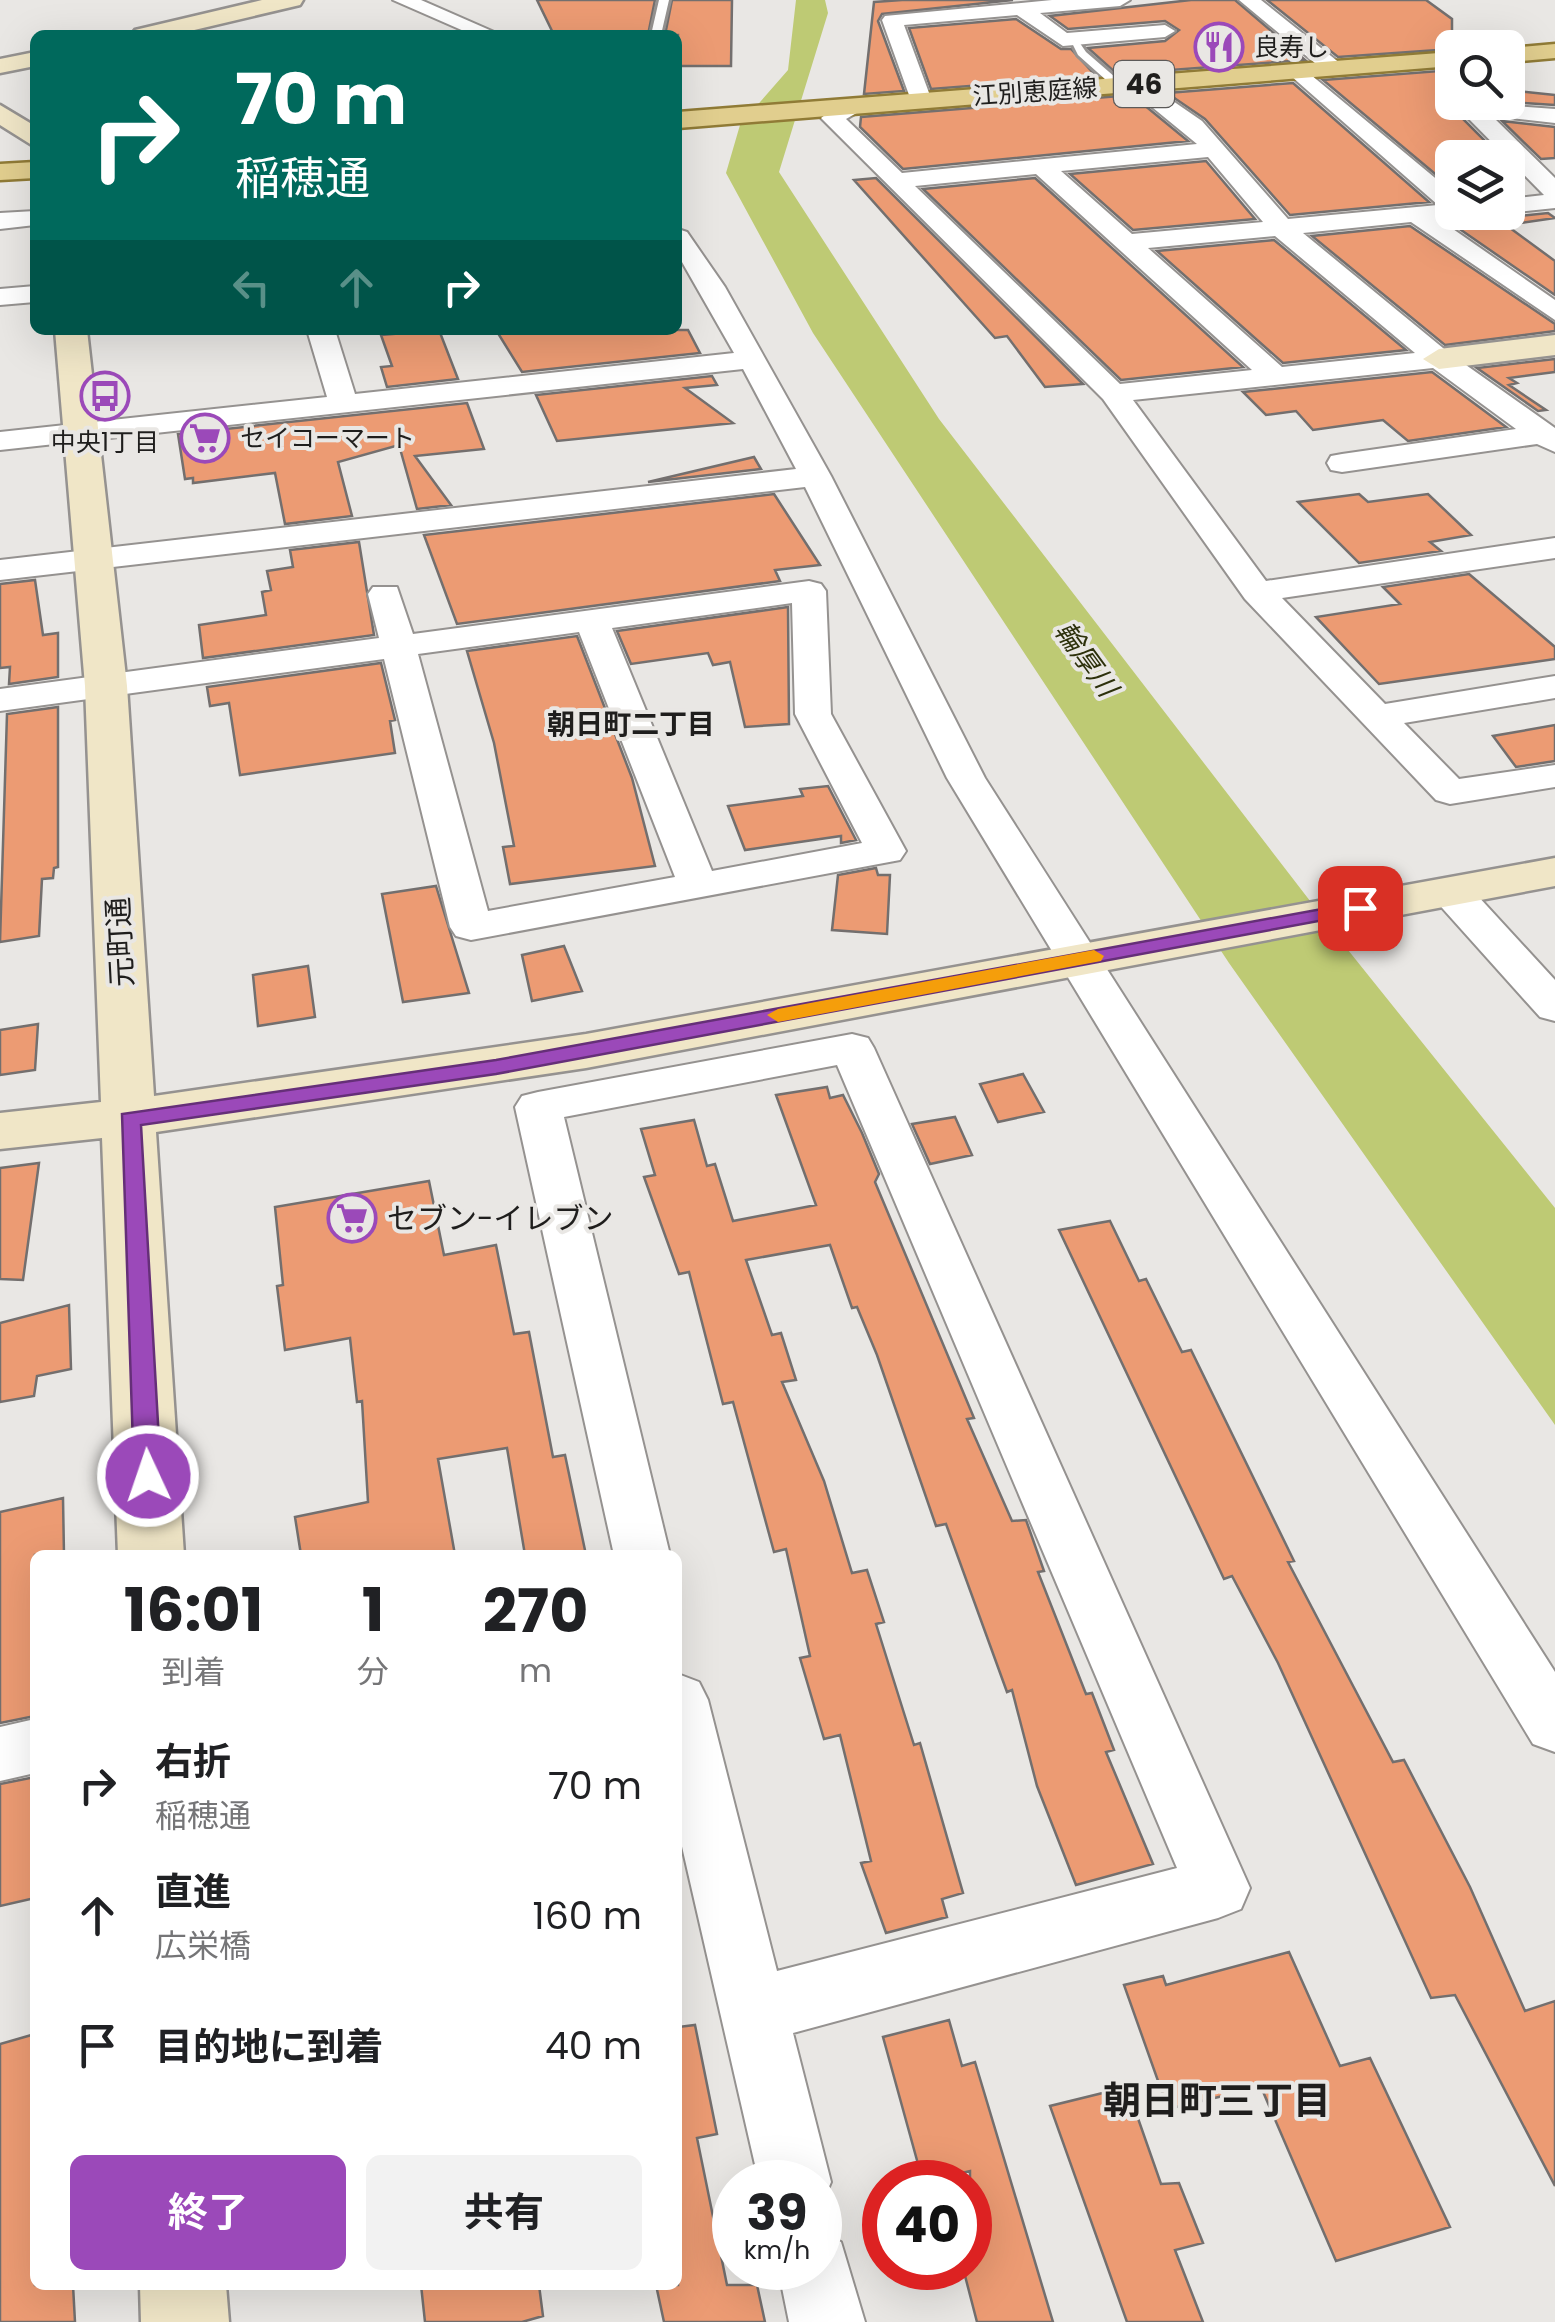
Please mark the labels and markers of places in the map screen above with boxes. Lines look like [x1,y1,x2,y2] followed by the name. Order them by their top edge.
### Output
[1193,21,1245,73] restaurant icon: 良寿し
[1254,30,1329,65] place label: 良寿し
[79,370,131,422] bus stop icon: 中央1丁目
[179,412,231,464] supermarket icon: セイコーマート
[240,421,415,456] place label: セイコーマート
[51,425,159,460] place label: 中央1丁目
[1318,866,1403,951] pin
[326,1192,378,1244] supermarket icon: セブン-イレブン
[387,1197,614,1240] place label: セブン-イレブン

